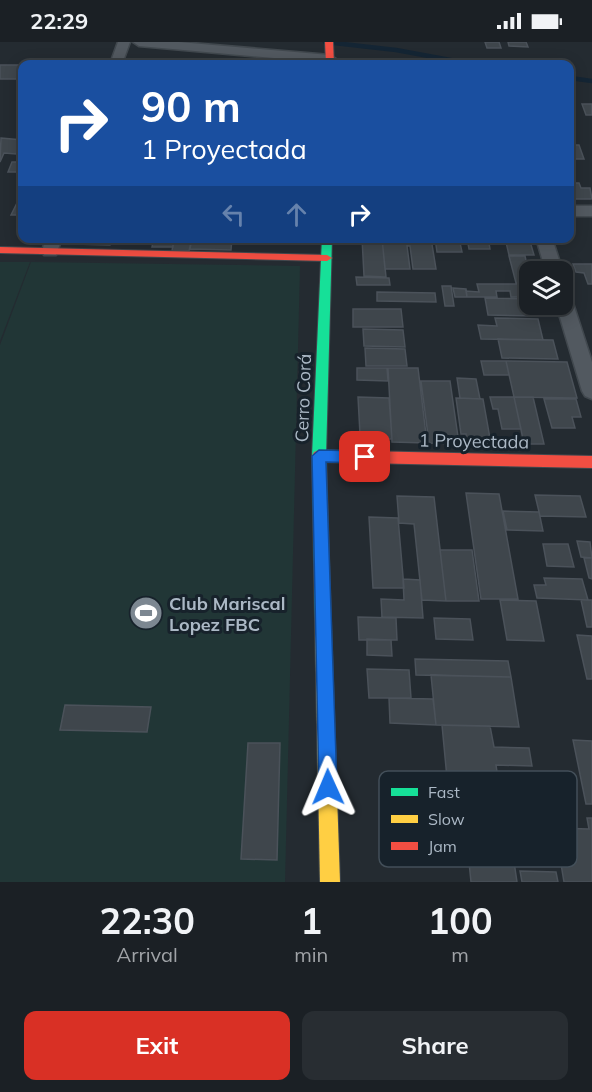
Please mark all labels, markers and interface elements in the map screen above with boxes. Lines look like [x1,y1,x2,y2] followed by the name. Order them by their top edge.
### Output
[30,7,88,35] text: 22:29
[141,80,241,133] text: 90 m
[42,84,120,162] icon: right
[141,132,307,166] text: 1 Proyectada
[217,198,250,231] icon: left
[280,198,313,231] icon: ahead
[343,198,376,231] icon: right
[519,261,573,315] map controls
[519,261,573,315] button: layers
[290,353,316,443] street label: Cerro Corá
[419,429,529,453] street label: 1 Proyectada
[339,431,390,482] pin
[348,440,381,473] icon: arrive
[169,592,285,636] place label: Club Mariscal Lopez FBC
[128,595,164,631] sports icon: Club Mariscal Lopez FBC
[296,755,360,819] position arrow
[379,771,577,867] legend
[428,782,460,802] text: Fast
[428,809,465,829] text: Slow
[428,836,457,856] text: Jam
[99,898,195,943] text: 22:30
[300,898,322,943] text: 1
[428,898,493,943] text: 100
[117,942,178,967] text: Arrival
[294,942,328,967] text: min
[451,942,469,967] text: m
[24,1011,290,1080] button: Exit
[302,1011,568,1080] button: Share

